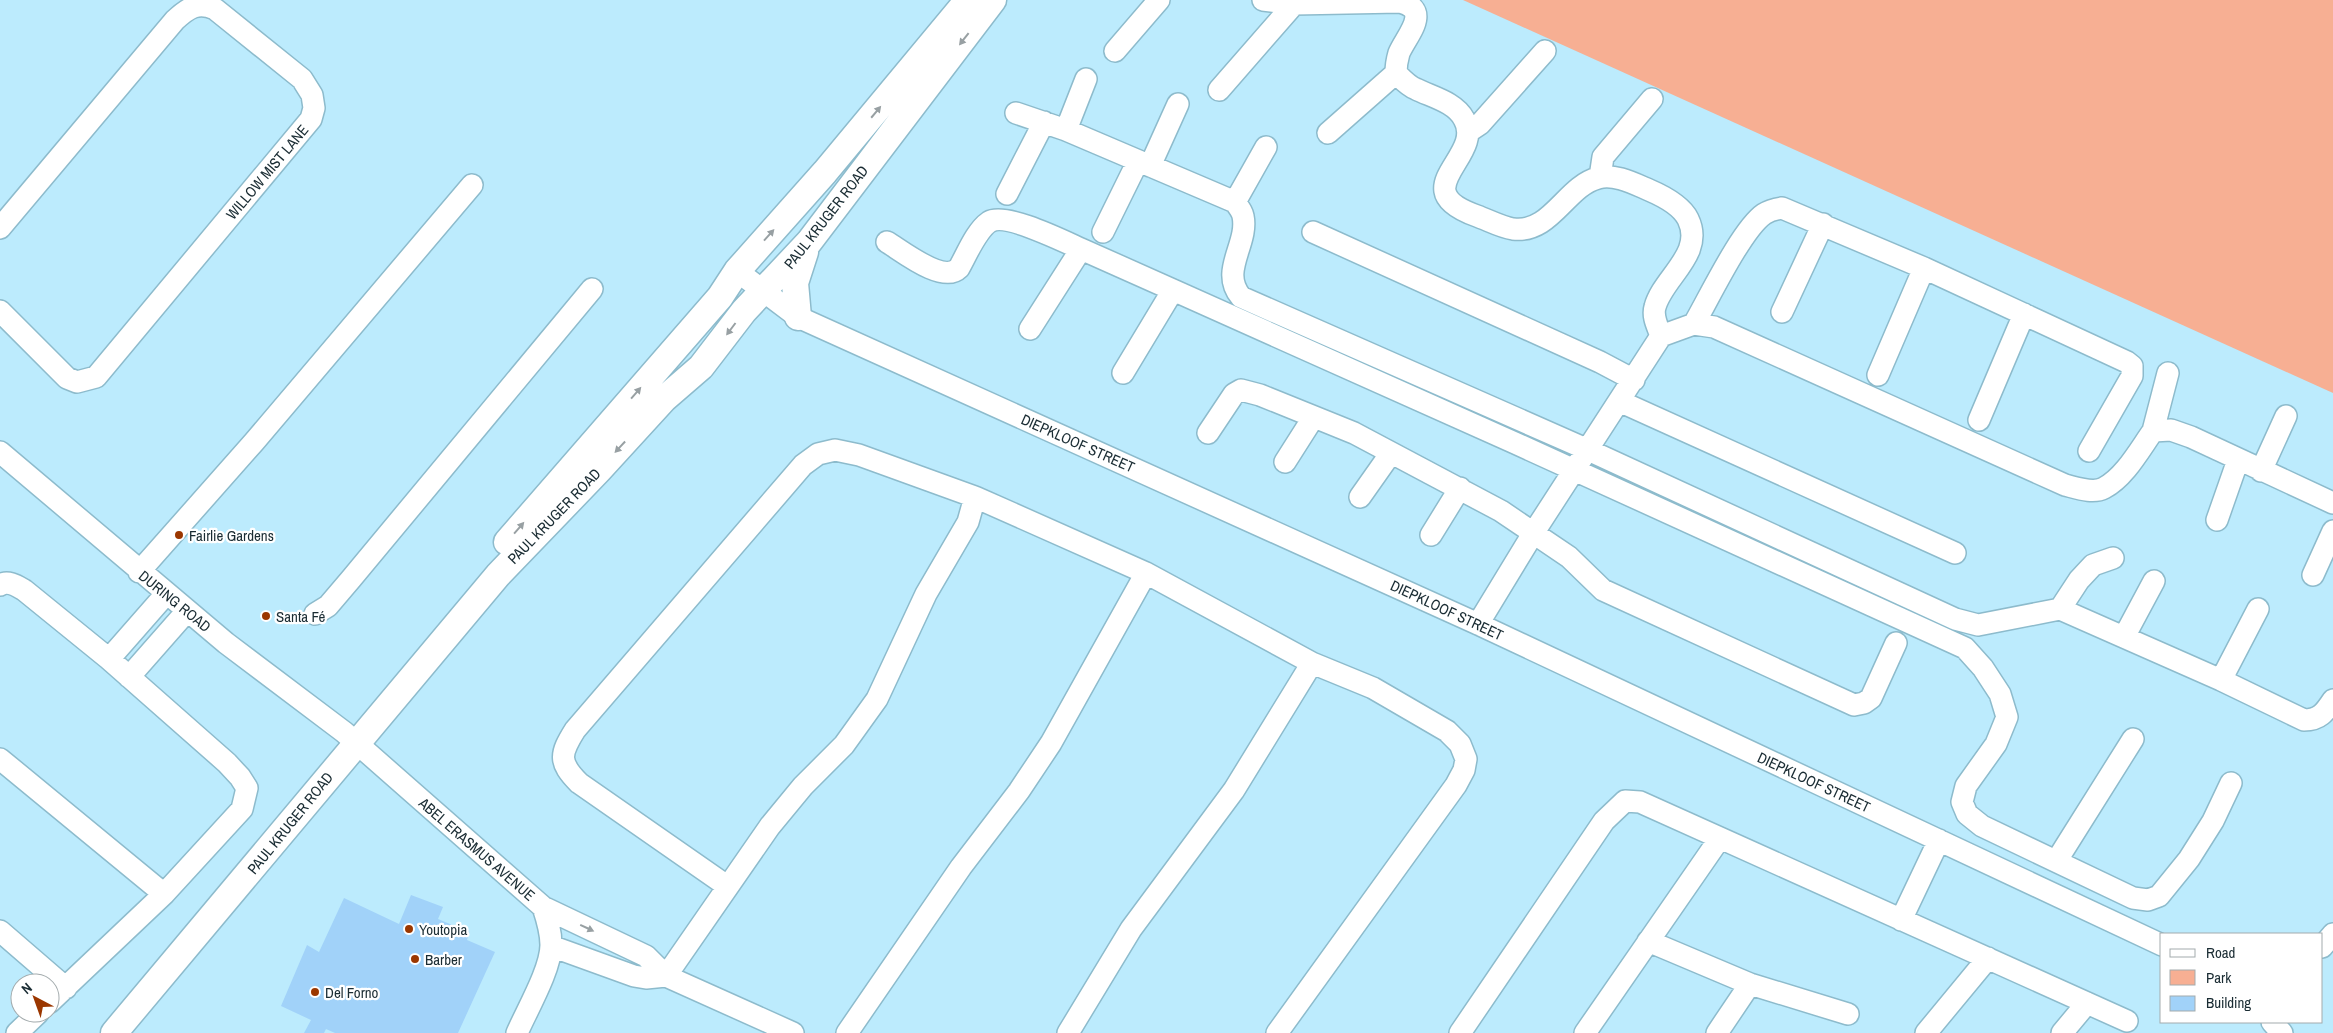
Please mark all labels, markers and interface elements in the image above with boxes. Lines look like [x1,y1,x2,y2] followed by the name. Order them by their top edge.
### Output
[958,32,969,45] one-way arrow
[870,106,881,119] one-way arrow
[221,120,313,224] street label: WILLOW MIST LANE
[779,161,873,273] street label: PAUL KRUGER ROAD
[763,229,775,241] one-way arrow
[726,322,736,336] one-way arrow
[630,387,641,399] one-way arrow
[1018,409,1139,478] street label: DIEPKLOOF STREET
[614,441,626,453] one-way arrow
[503,463,605,569] street label: PAUL KRUGER ROAD
[513,522,525,534] one-way arrow
[189,525,274,546] place label: Fairlie Gardens
[173,529,185,541] marker: Fairlie Gardens
[134,565,216,637] street label: DURING ROAD
[1387,575,1507,646] street label: DIEPKLOOF STREET
[276,606,325,627] place label: Santa Fé
[260,610,272,622] marker: Santa Fé
[1754,747,1874,818] street label: DIEPKLOOF STREET
[242,767,338,878] street label: PAUL KRUGER ROAD
[414,792,540,905] street label: ABEL ERASMUS AVENUE
[419,919,467,940] place label: Youtopia
[403,923,415,935] marker: Youtopia
[580,924,594,932] one-way arrow
[2160,933,2323,1023] legend
[2206,942,2235,963] text: Road
[425,949,462,970] place label: Barber
[409,953,421,965] marker: Barber
[2206,967,2232,988] text: Park
[10,973,60,1023] north arrow
[17,979,36,998] text: N
[325,982,379,1003] place label: Del Forno
[309,986,321,998] marker: Del Forno
[2206,992,2251,1013] text: Building

